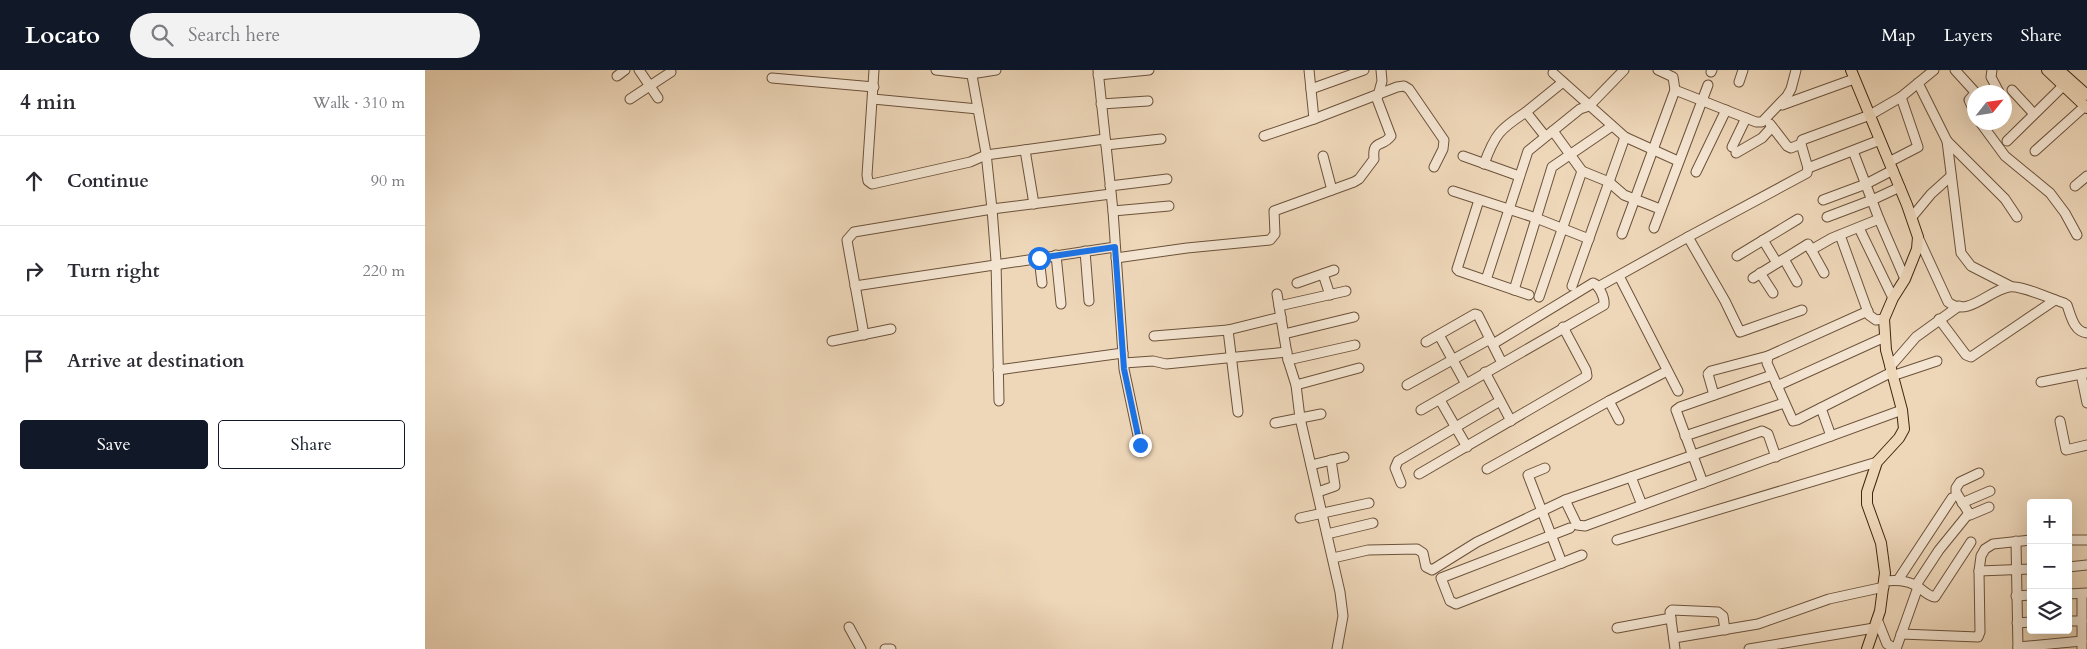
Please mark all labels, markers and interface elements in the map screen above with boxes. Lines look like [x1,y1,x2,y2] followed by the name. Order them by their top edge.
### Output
[130,13,480,58] search box
[25,19,100,52] text: Locato
[148,21,176,49] icon: search
[188,22,280,48] text: Search here
[1881,23,1916,48] text: Map
[1944,23,1993,48] text: Layers
[2021,23,2062,48] text: Share
[1967,85,2012,130] north arrow
[20,88,76,117] text: 4 min
[313,92,405,114] text: Walk · 310 m
[20,167,48,195] icon: ahead
[67,168,149,194] text: Continue
[371,170,405,192] text: 90 m
[1028,247,1051,270] route start
[20,257,48,285] icon: right
[67,258,159,284] text: Turn right
[363,260,405,282] text: 220 m
[20,347,48,375] icon: arrive
[67,348,244,374] text: Arrive at destination
[20,420,208,469] button: Save
[218,420,405,469] button: Share
[1129,434,1152,457] route end
[2027,499,2072,634] map controls
[2027,499,2072,544] button: +
[2027,544,2072,589] button: −
[2027,589,2072,634] button: layers

